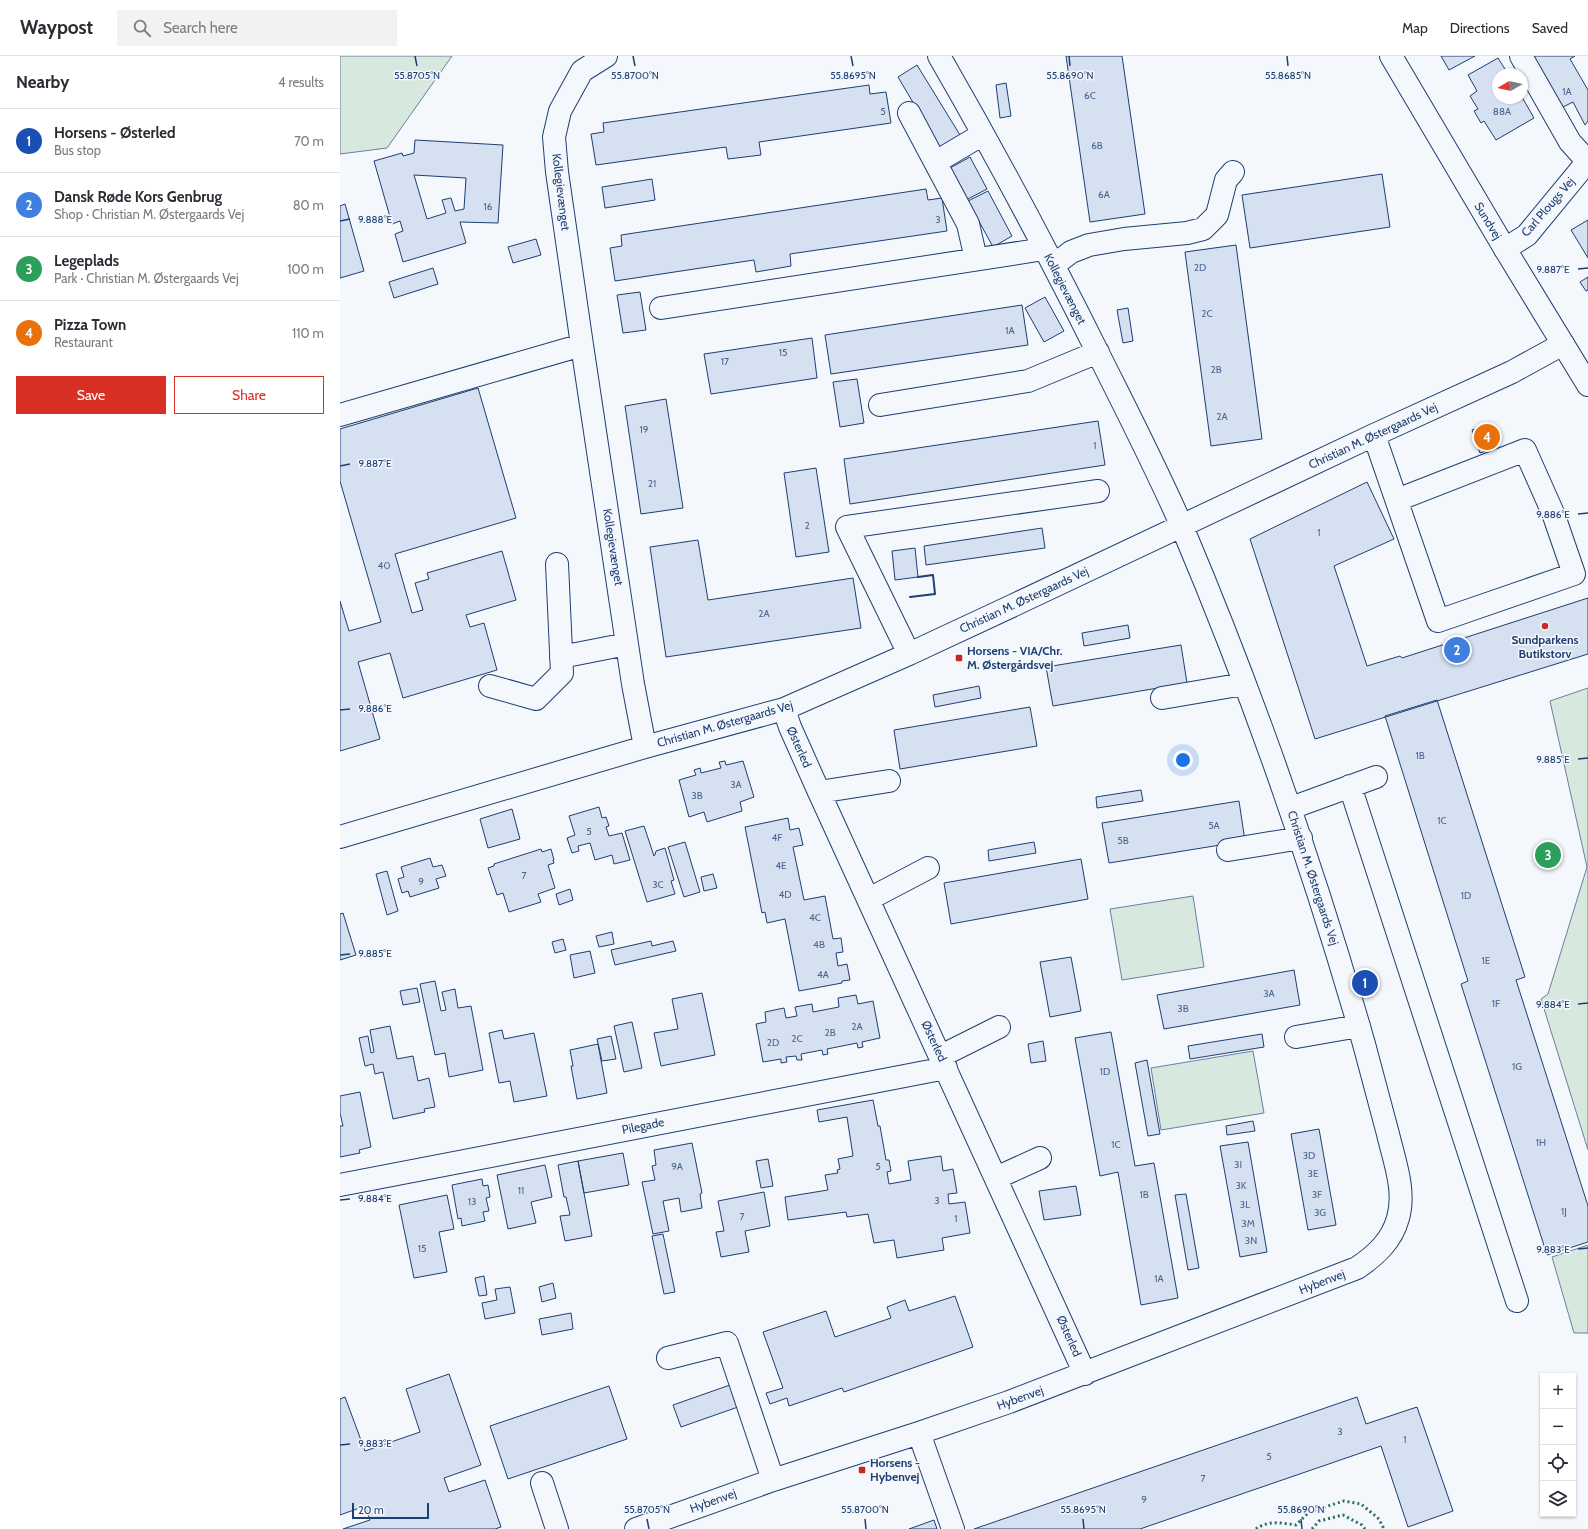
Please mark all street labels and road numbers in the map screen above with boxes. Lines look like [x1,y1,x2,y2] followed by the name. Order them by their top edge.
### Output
[549,152,574,231] street label: Kollegievænget
[1518,174,1578,239] street label: Carl Plougs Vej
[1471,199,1505,242] street label: Sundvej
[1041,251,1090,327] street label: Kollegievænget
[1306,399,1440,472] street label: Christian M. Østergaards Vej
[600,507,627,586] street label: Kollegievænget
[957,563,1091,636] street label: Christian M. Østergaards Vej
[655,697,795,750] street label: Christian M. Østergaards Vej
[784,724,815,770] street label: Østerled
[1285,809,1342,947] street label: Christian M. Østergaards Vej
[918,1018,950,1064] street label: Østerled
[620,1114,665,1137] street label: Pilegade
[1297,1266,1347,1297] street label: Hybenvej
[1054,1313,1085,1359] street label: Østerled
[995,1382,1045,1413] street label: Hybenvej
[688,1485,738,1516] street label: Hybenvej

